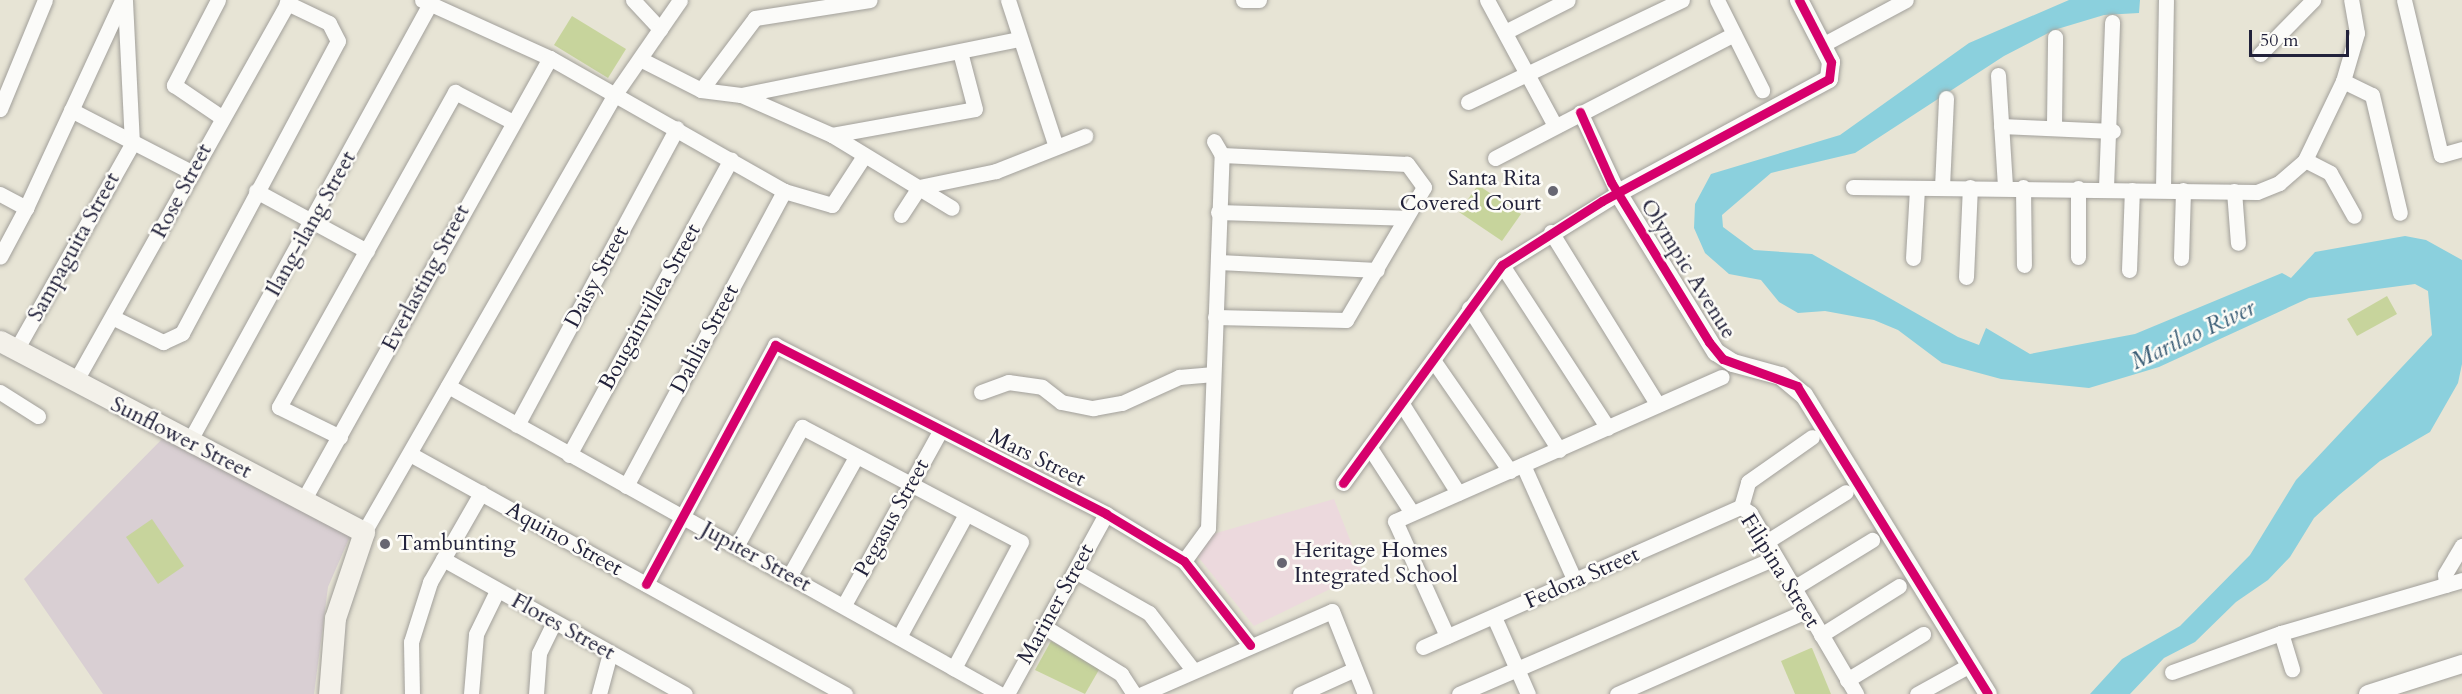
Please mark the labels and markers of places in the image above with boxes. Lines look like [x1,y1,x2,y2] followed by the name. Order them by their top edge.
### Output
[1400,165,1541,216] place label: Santa Rita Covered Court
[1546,184,1560,198] marker: Santa Rita Covered Court
[397,531,516,557] place label: Tambunting
[378,537,392,551] marker: Tambunting
[1294,537,1458,588] place label: Heritage Homes Integrated School
[1275,556,1289,570] marker: Heritage Homes Integrated School

